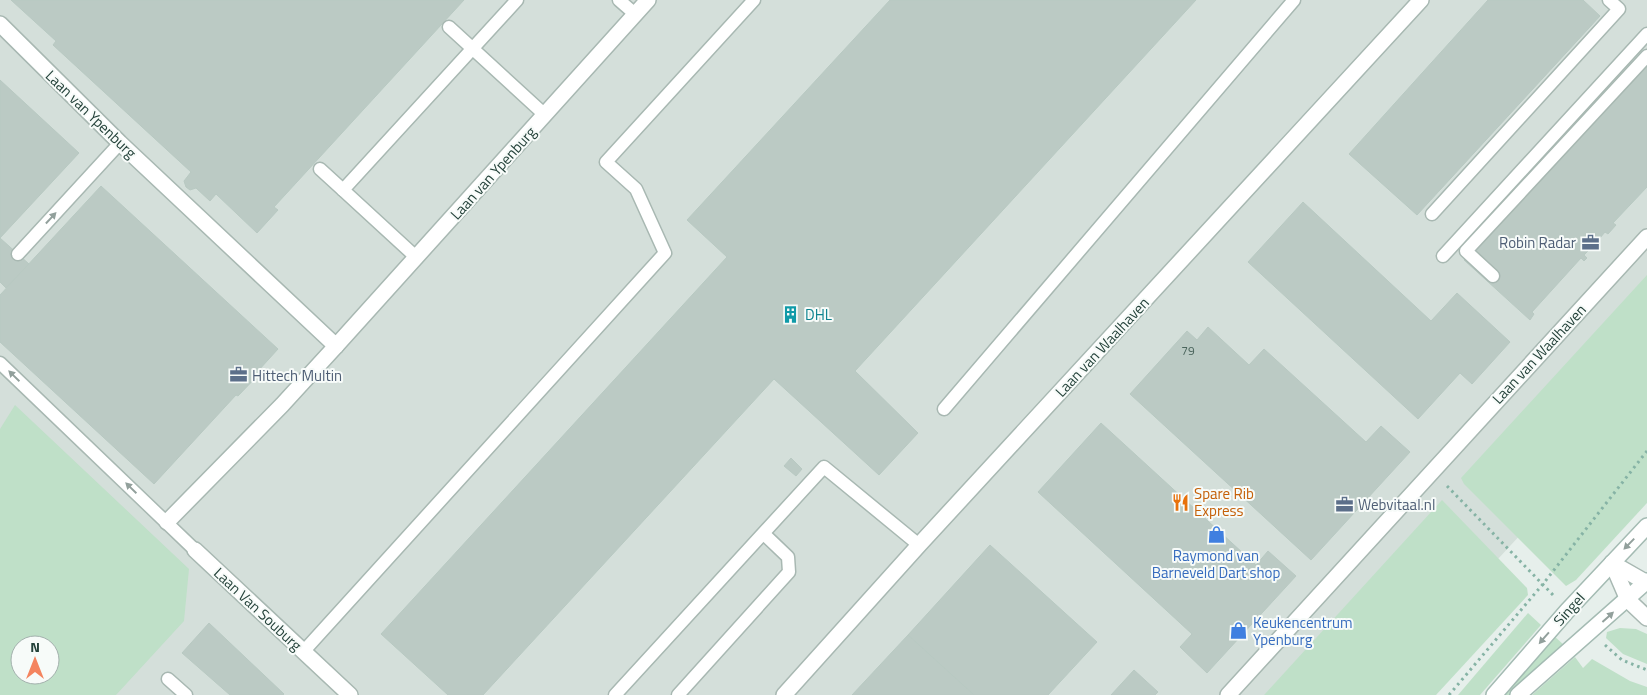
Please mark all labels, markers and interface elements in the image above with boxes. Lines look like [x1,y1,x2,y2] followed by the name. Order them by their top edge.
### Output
[40,64,142,164] street label: Laan van Ypenburg
[445,121,542,225] street label: Laan van Ypenburg
[45,213,57,225] one-way arrow
[1499,231,1576,254] place label: Robin Radar
[1580,232,1600,252] office icon: Robin Radar
[1049,292,1155,402] street label: Laan van Waalhaven
[1486,299,1592,409] street label: Laan van Waalhaven
[805,303,832,326] place label: DHL
[781,304,801,324] building icon: DHL
[1181,341,1195,360] house number: 79
[252,364,342,387] place label: Hittech Multin
[228,365,248,385] office icon: Hittech Multin
[8,370,20,382] one-way arrow
[126,482,138,494] one-way arrow
[1194,482,1254,522] place label: Spare Rib Express
[1170,492,1190,512] restaurant icon: Spare Rib Express
[1358,493,1435,516] place label: Webvitaal.nl
[1334,494,1354,514] office icon: Webvitaal.nl
[1206,524,1226,544] shop icon: Raymond van Barneveld Dart shop
[1624,538,1636,550] one-way arrow
[1152,544,1280,584] place label: Raymond van Barneveld Dart shop
[209,562,308,656] street label: Laan Van Souburg
[1548,587,1590,631] street label: Singel
[1253,611,1352,651] place label: Keukencentrum Ypenburg
[1602,611,1614,623] one-way arrow
[1229,621,1249,641] shop icon: Keukencentrum Ypenburg
[1538,631,1550,643] one-way arrow
[10,635,60,685] north arrow
[30,636,40,657] text: N

